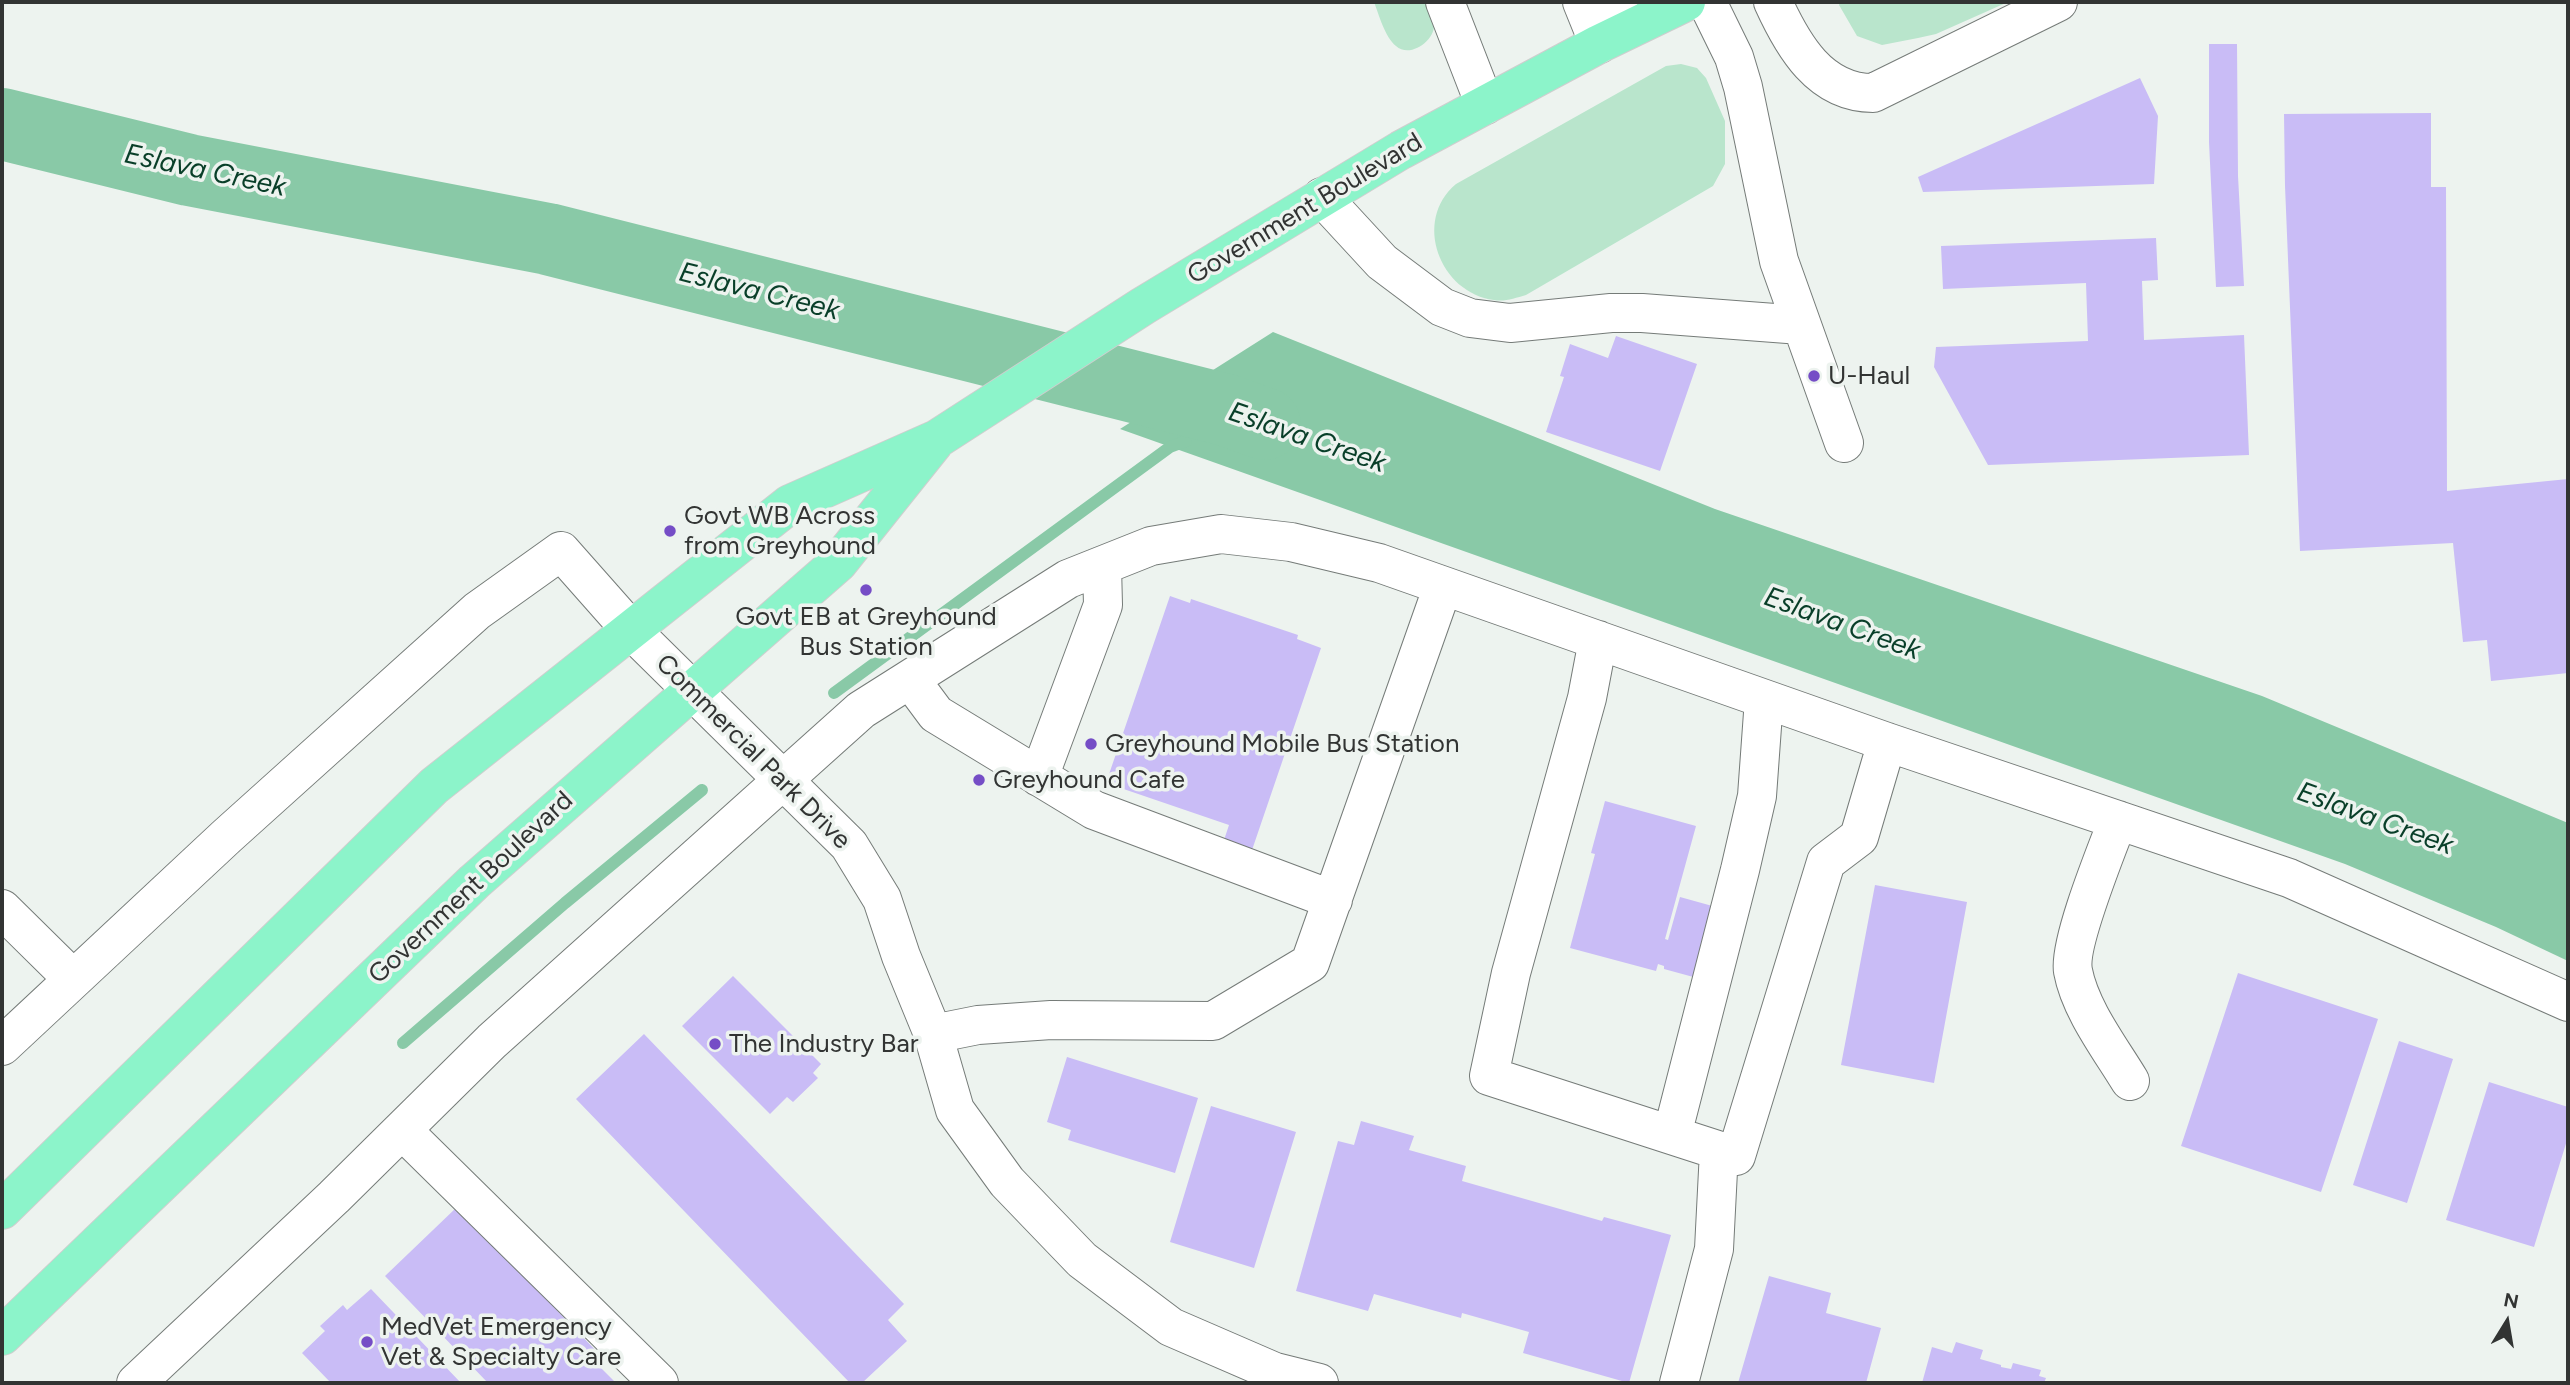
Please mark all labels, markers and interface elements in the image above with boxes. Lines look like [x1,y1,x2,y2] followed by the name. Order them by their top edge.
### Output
[1182,127,1428,291] street label: Government Boulevard
[121,138,289,204] water label: Eslava Creek
[675,256,843,328] water label: Eslava Creek
[1828,360,1910,392] place label: U-Haul
[1806,368,1822,384] marker: U-Haul
[1224,395,1390,481] water label: Eslava Creek
[684,500,876,562] place label: Govt WB Across from Greyhound
[662,523,678,539] marker: Govt WB Across from Greyhound
[1759,580,1925,668] water label: Eslava Creek
[858,582,874,598] marker: Govt EB at Greyhound Bus Station
[735,601,997,662] place label: Govt EB at Greyhound Bus Station
[649,648,857,856] street label: Commercial Park Drive
[1105,728,1459,760] place label: Greyhound Mobile Bus Station
[1083,736,1099,752] marker: Greyhound Mobile Bus Station
[993,764,1185,796] place label: Greyhound Cafe
[971,772,987,788] marker: Greyhound Cafe
[2292,775,2458,863] water label: Eslava Creek
[362,785,580,991] street label: Government Boulevard
[729,1028,919,1060] place label: The Industry Bar
[707,1036,723,1052] marker: The Industry Bar
[2472,1287,2542,1357] north arrow
[2502,1288,2521,1314] text: N
[381,1311,621,1372] place label: MedVet Emergency Vet & Specialty Care
[359,1334,375,1350] marker: MedVet Emergency Vet & Specialty Care

